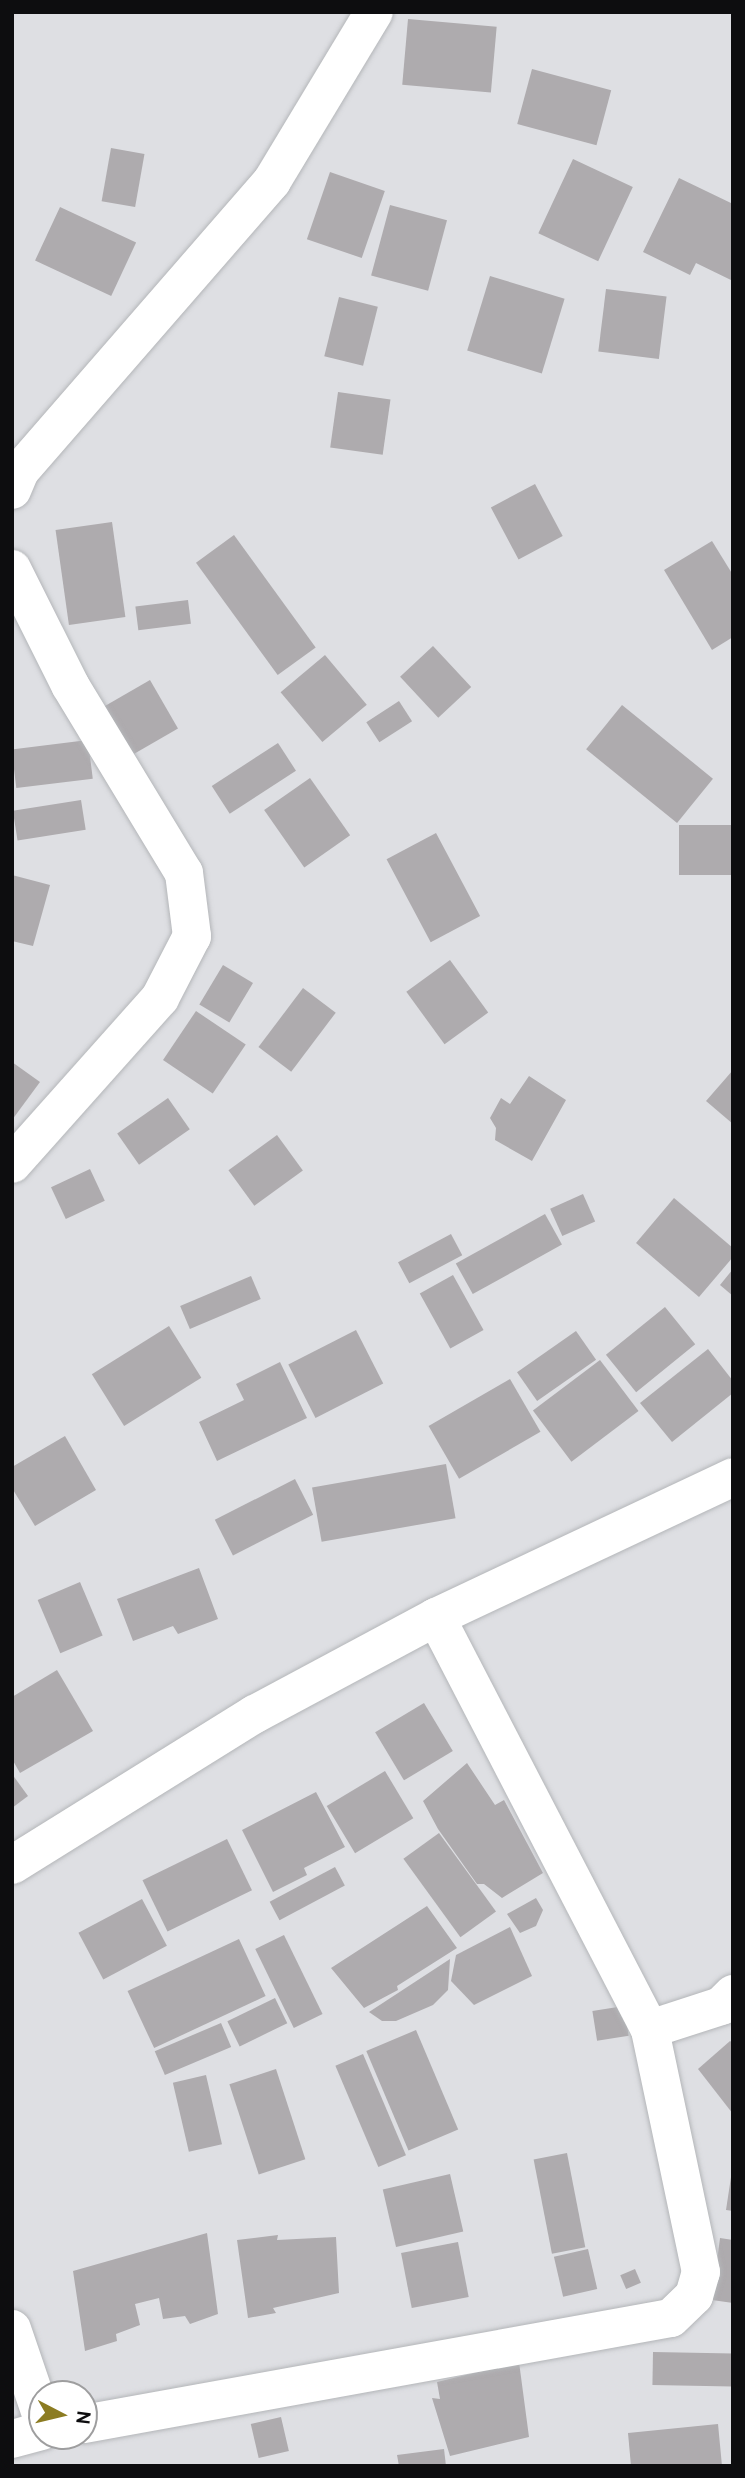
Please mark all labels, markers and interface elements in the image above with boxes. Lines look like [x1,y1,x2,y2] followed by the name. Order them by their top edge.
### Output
[28,2380,98,2450] north arrow
[69,2409,95,2426] text: N

